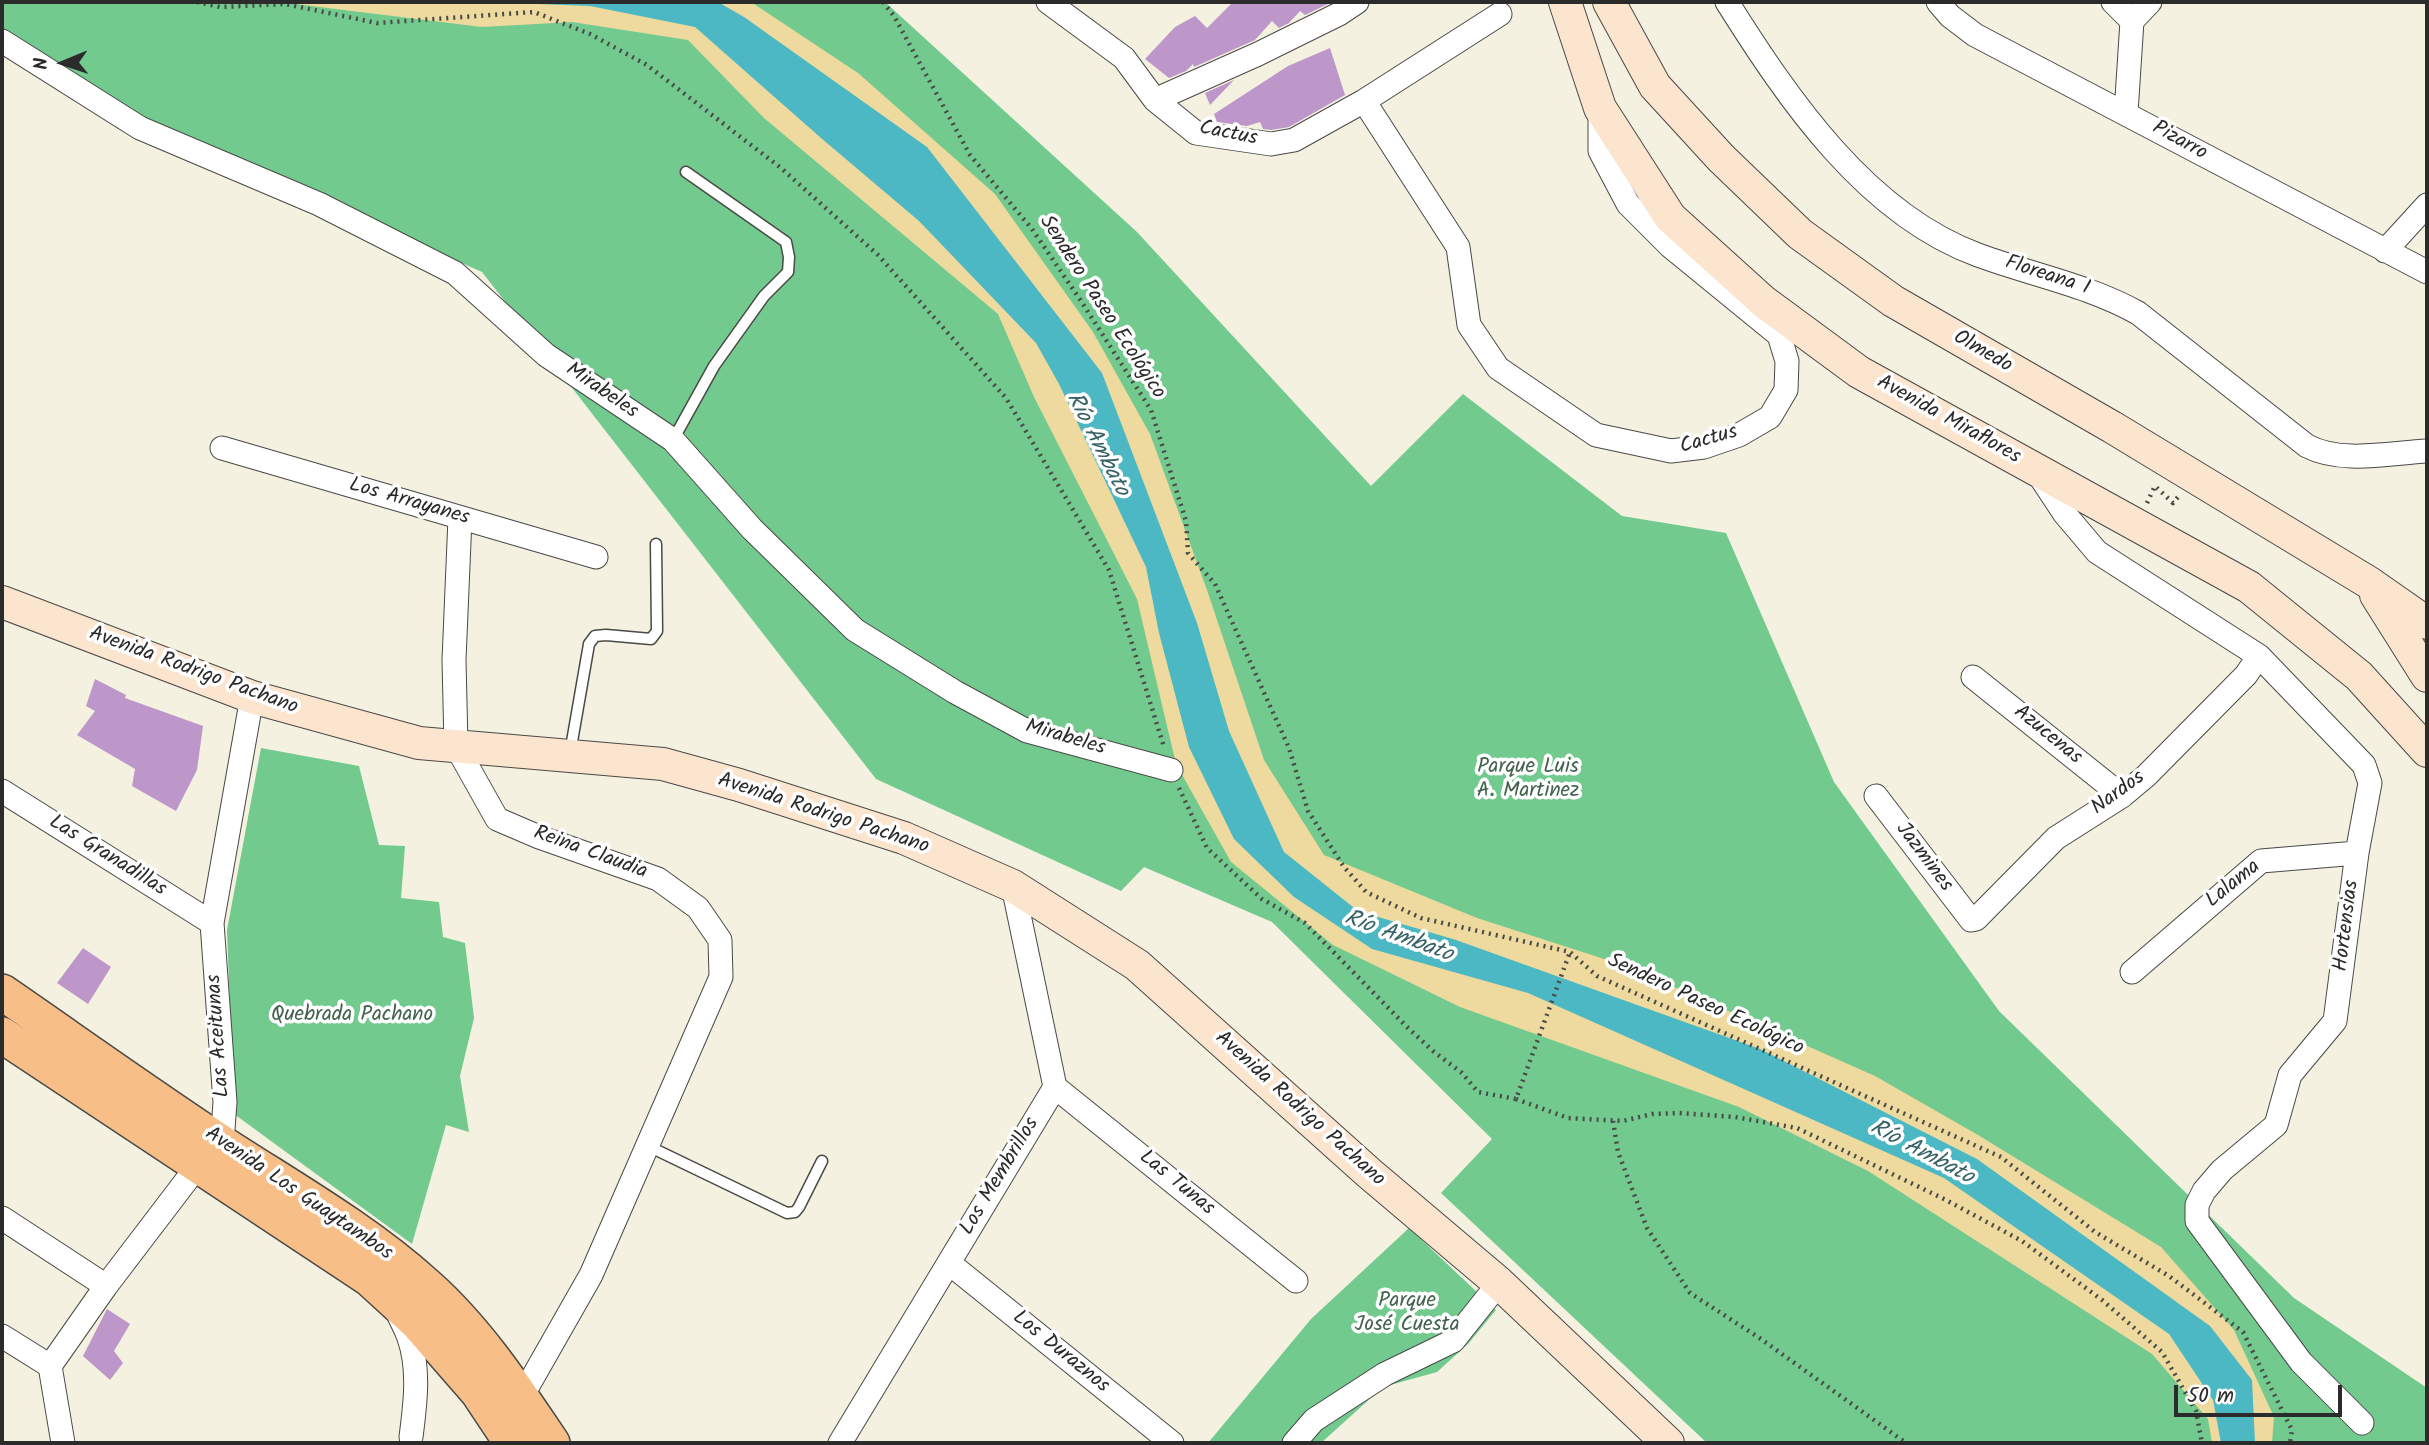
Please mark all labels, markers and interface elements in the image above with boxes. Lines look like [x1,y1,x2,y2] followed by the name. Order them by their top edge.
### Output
[28,28,98,98] north arrow
[27,57,57,70] text: N
[1197,117,1259,153] street label: Cactus
[2147,117,2211,167] street label: Pizarro
[1032,211,1170,405] street label: Sendero Paseo Ecológico
[2001,251,2093,303] street label: Floreana I
[1948,326,2016,380] street label: Olmedo
[560,359,642,425] street label: Mirabeles
[1872,371,2024,471] street label: Avenida Miraflores
[1058,388,1134,502] water label: Río Ambato
[1677,421,1741,461] street label: Cactus
[346,474,472,532] street label: Los Arrayanes
[85,622,301,722] street label: Avenida Rodrigo Pachano
[2008,701,2086,771] street label: Azucenas
[1022,716,1108,762] street label: Mirabeles
[1477,755,1579,805] park label: Parque Luis A. Martinez
[2087,766,2151,822] street label: Nardos
[714,769,932,861] street label: Avenida Rodrigo Pachano
[44,811,170,903] street label: Las Granadillas
[1889,818,1957,898] street label: Jazmines
[530,822,650,886] street label: Reina Claudia
[2202,855,2266,915] street label: Lalama
[2330,879,2366,973] street label: Hortensias
[1340,906,1456,970] water label: Río Ambato
[1603,949,1807,1063] street label: Sendero Paseo Ecológico
[203,974,237,1098] street label: Las Aceitunas
[271,1003,433,1029] park label: Quebrada Pachano
[1209,1027,1389,1193] street label: Avenida Rodrigo Pachano
[956,1114,1046,1240] street label: Los Membrillos
[1865,1115,1977,1193] water label: Río Ambato
[199,1123,397,1267] street label: Avenida Los Guaytambos
[1133,1146,1219,1222] street label: Las Tunas
[1355,1289,1459,1339] park label: Parque José Cuesta
[1006,1306,1114,1400] street label: Los Duraznos
[2177,1372,2345,1416] scale bar
[2187,1380,2234,1413] text: 50 m

